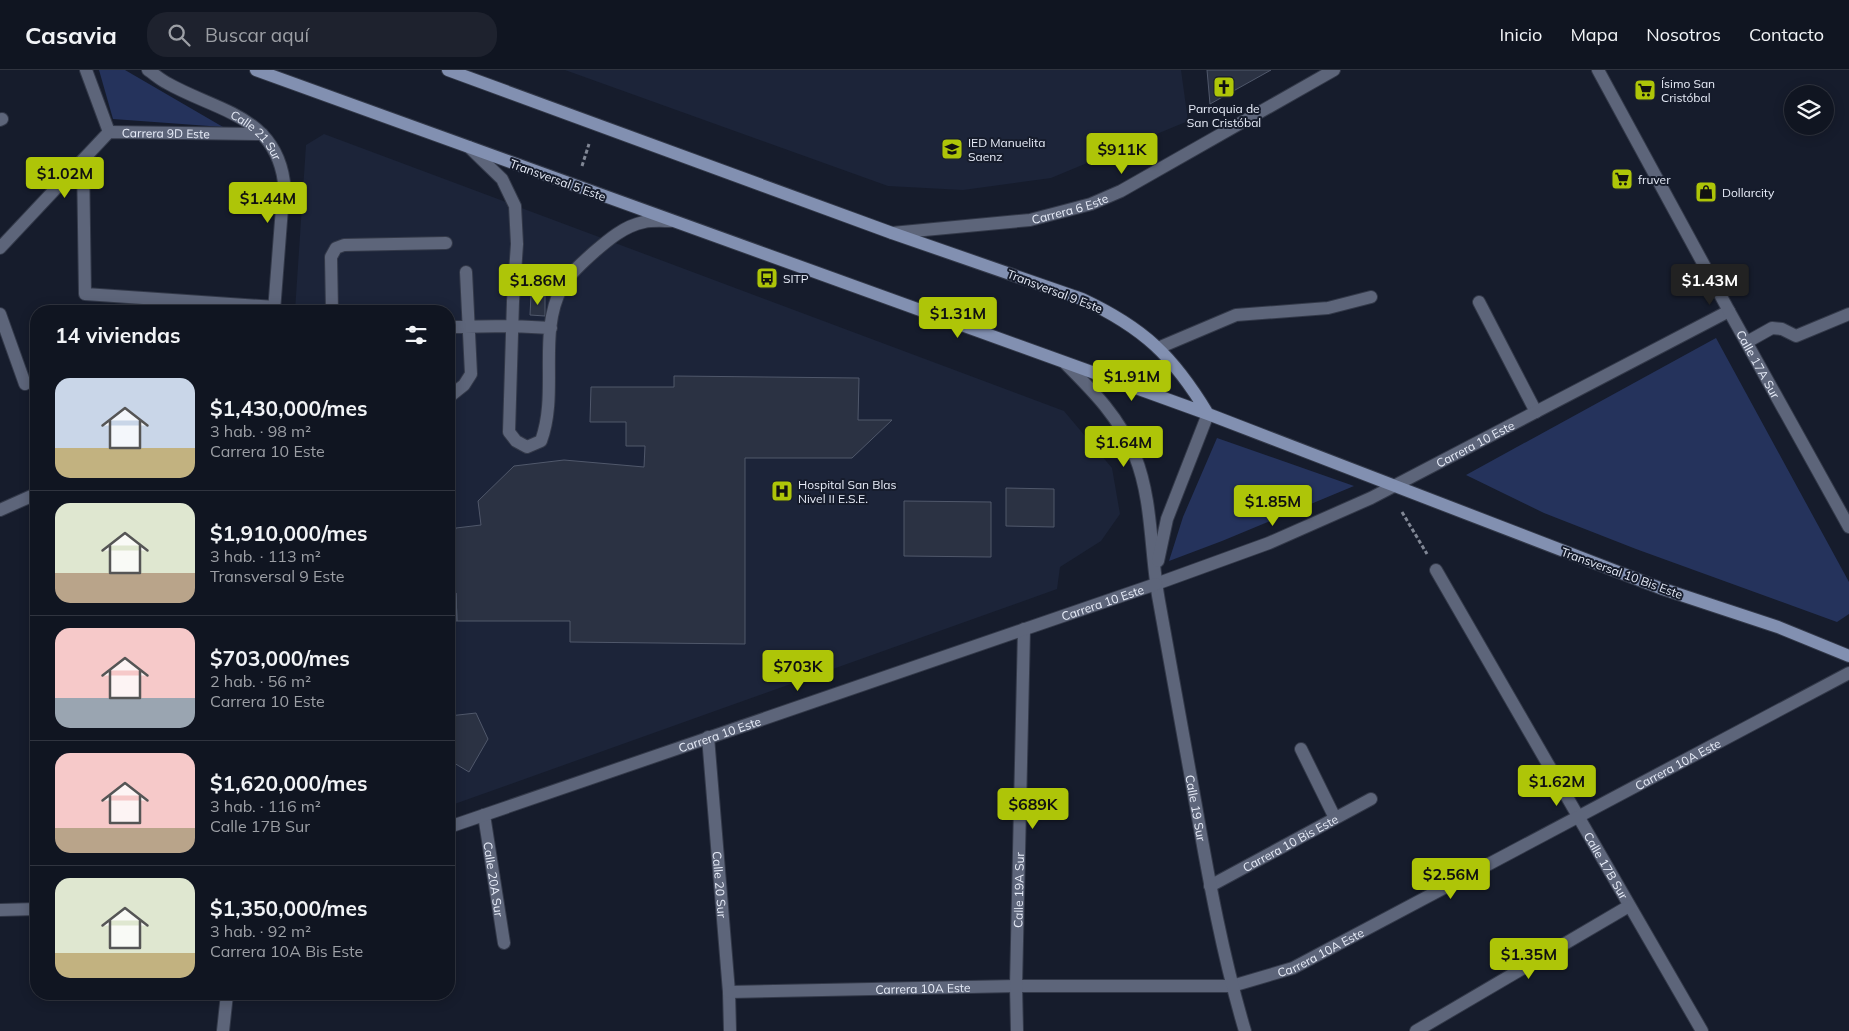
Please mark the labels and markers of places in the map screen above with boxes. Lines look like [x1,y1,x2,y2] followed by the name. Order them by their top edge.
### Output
[1212,75,1236,99] church icon: Parroquia de San Cristóbal
[1661,76,1715,105] place label: Ísimo San Cristóbal
[1633,78,1657,102] supermarket icon: Ísimo San Cristóbal
[1187,101,1261,130] place label: Parroquia de San Cristóbal
[1087,132,1157,175] pin: $911K
[968,135,1045,164] place label: IED Manuelita Saenz
[940,137,964,161] school or university icon: IED Manuelita Saenz
[24,156,106,199] pin: $1.02M
[1610,167,1634,191] supermarket icon: fruver
[1638,172,1671,187] place label: fruver
[1694,180,1718,204] shop icon: Dollarcity
[227,182,309,224] pin: $1.44M
[1722,185,1775,200] place label: Dollarcity
[497,264,579,306] pin: $1.86M
[1669,264,1751,306] pin: $1.43M
[755,266,779,290] bus stop icon: SITP
[783,271,809,286] place label: SITP
[917,296,999,339] pin: $1.31M
[1091,360,1173,402] pin: $1.91M
[1083,426,1165,468] pin: $1.64M
[798,477,896,506] place label: Hospital San Blas Nivel II E.S.E.
[770,479,794,503] hospital icon: Hospital San Blas Nivel II E.S.E.
[1232,484,1314,527] pin: $1.85M
[763,650,833,692] pin: $703K
[1516,764,1598,807] pin: $1.62M
[998,788,1068,830] pin: $689K
[1410,858,1492,900] pin: $2.56M
[1488,938,1570,980] pin: $1.35M

